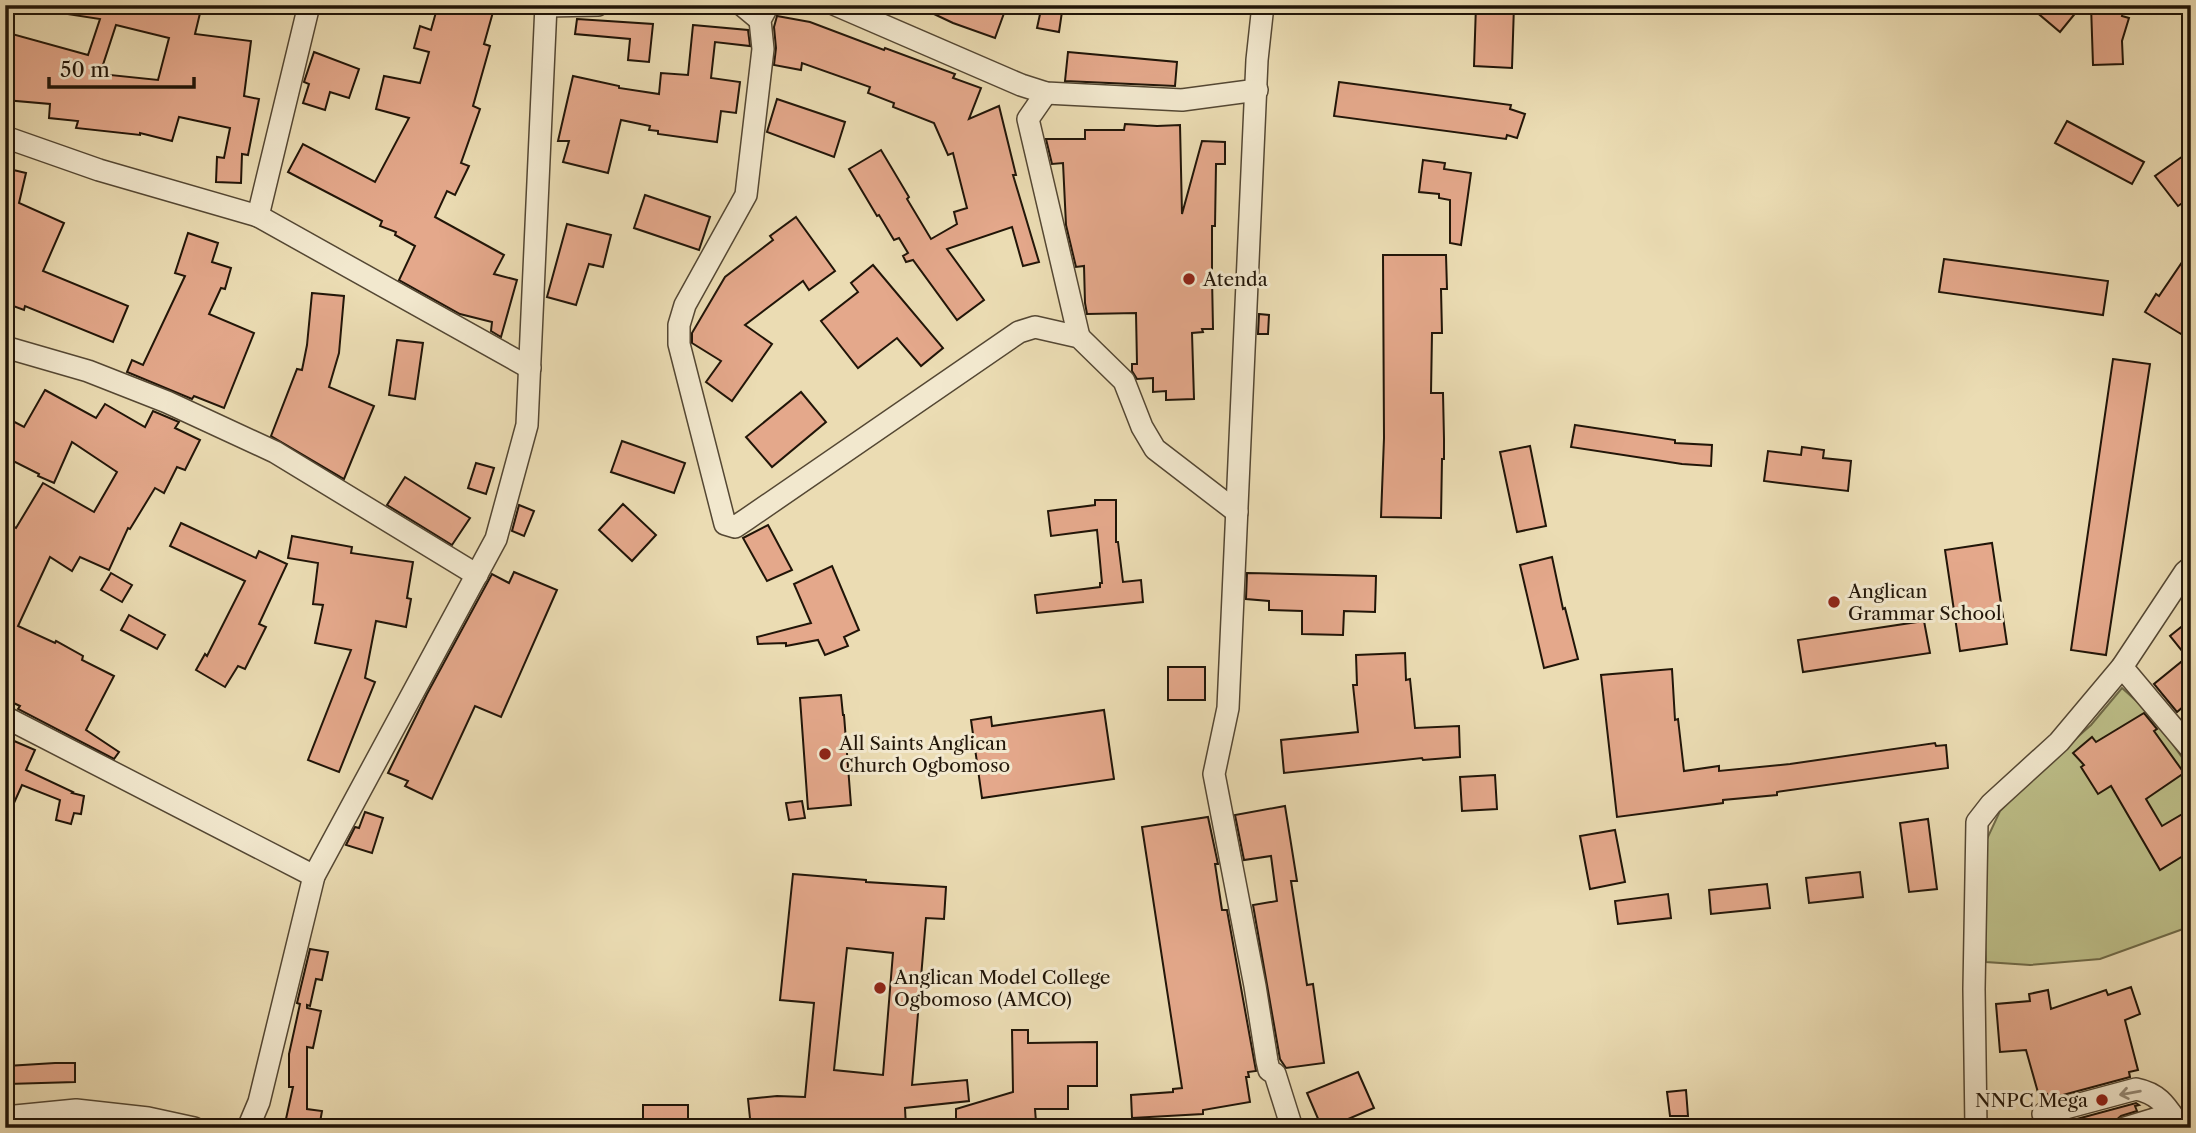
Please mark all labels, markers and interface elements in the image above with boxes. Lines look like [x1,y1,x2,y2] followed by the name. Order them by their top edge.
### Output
[49,46,194,90] scale bar
[60,57,110,82] text: 50 m
[1202,268,1268,291] place label: Atenda
[1181,271,1197,287] marker: Atenda
[1847,580,2002,625] place label: Anglican Grammar School
[1826,594,1842,610] marker: Anglican Grammar School
[838,732,1010,777] place label: All Saints Anglican Church Ogbomoso
[817,746,833,762] marker: All Saints Anglican Church Ogbomoso
[893,966,1110,1011] place label: Anglican Model College Ogbomoso (AMCO)
[872,980,888,996] marker: Anglican Model College Ogbomoso (AMCO)
[2119,1087,2142,1100] one-way arrow
[1975,1089,2088,1112] place label: NNPC Mega
[2094,1092,2110,1108] marker: NNPC Mega

